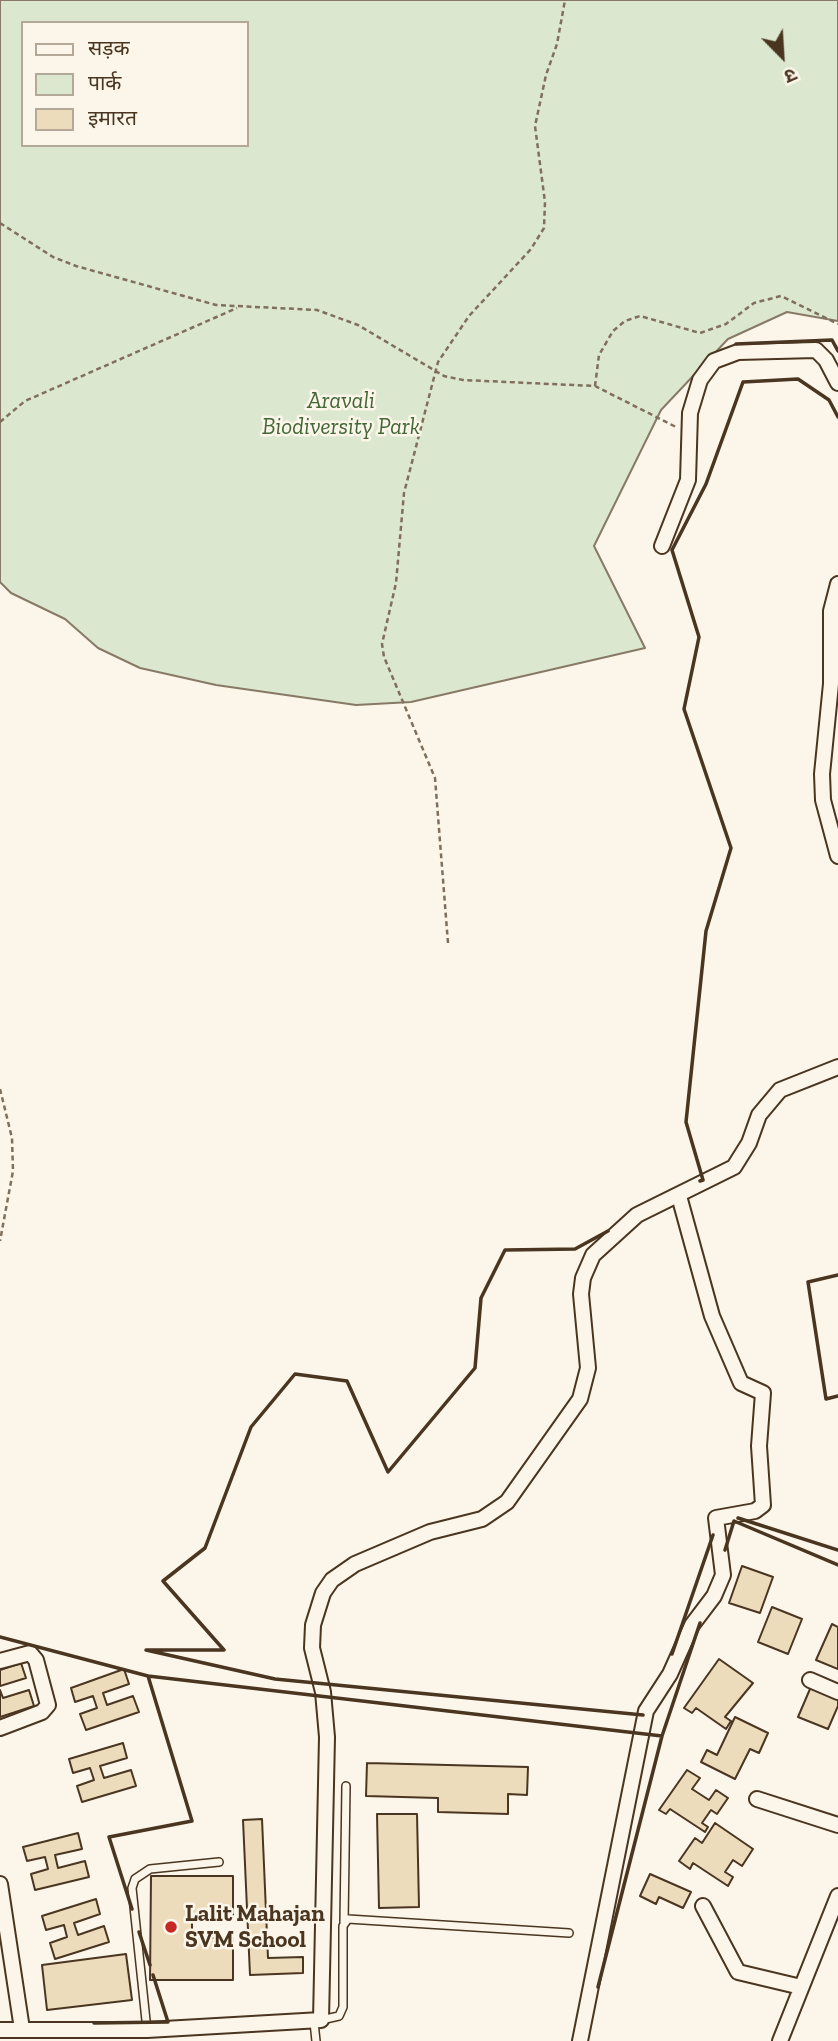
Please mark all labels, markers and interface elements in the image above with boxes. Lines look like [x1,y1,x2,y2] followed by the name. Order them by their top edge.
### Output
[21,21,248,147] legend
[747,21,817,91] north arrow
[88,35,130,60] text: सड़क
[781,63,801,88] text: उ
[88,70,122,95] text: पार्क
[88,105,137,130] text: इमारत
[262,387,420,441] park label: Aravali Biodiversity Park
[185,1900,325,1954] place label: Lalit Mahajan SVM School
[163,1919,179,1935] marker: Lalit Mahajan SVM School

